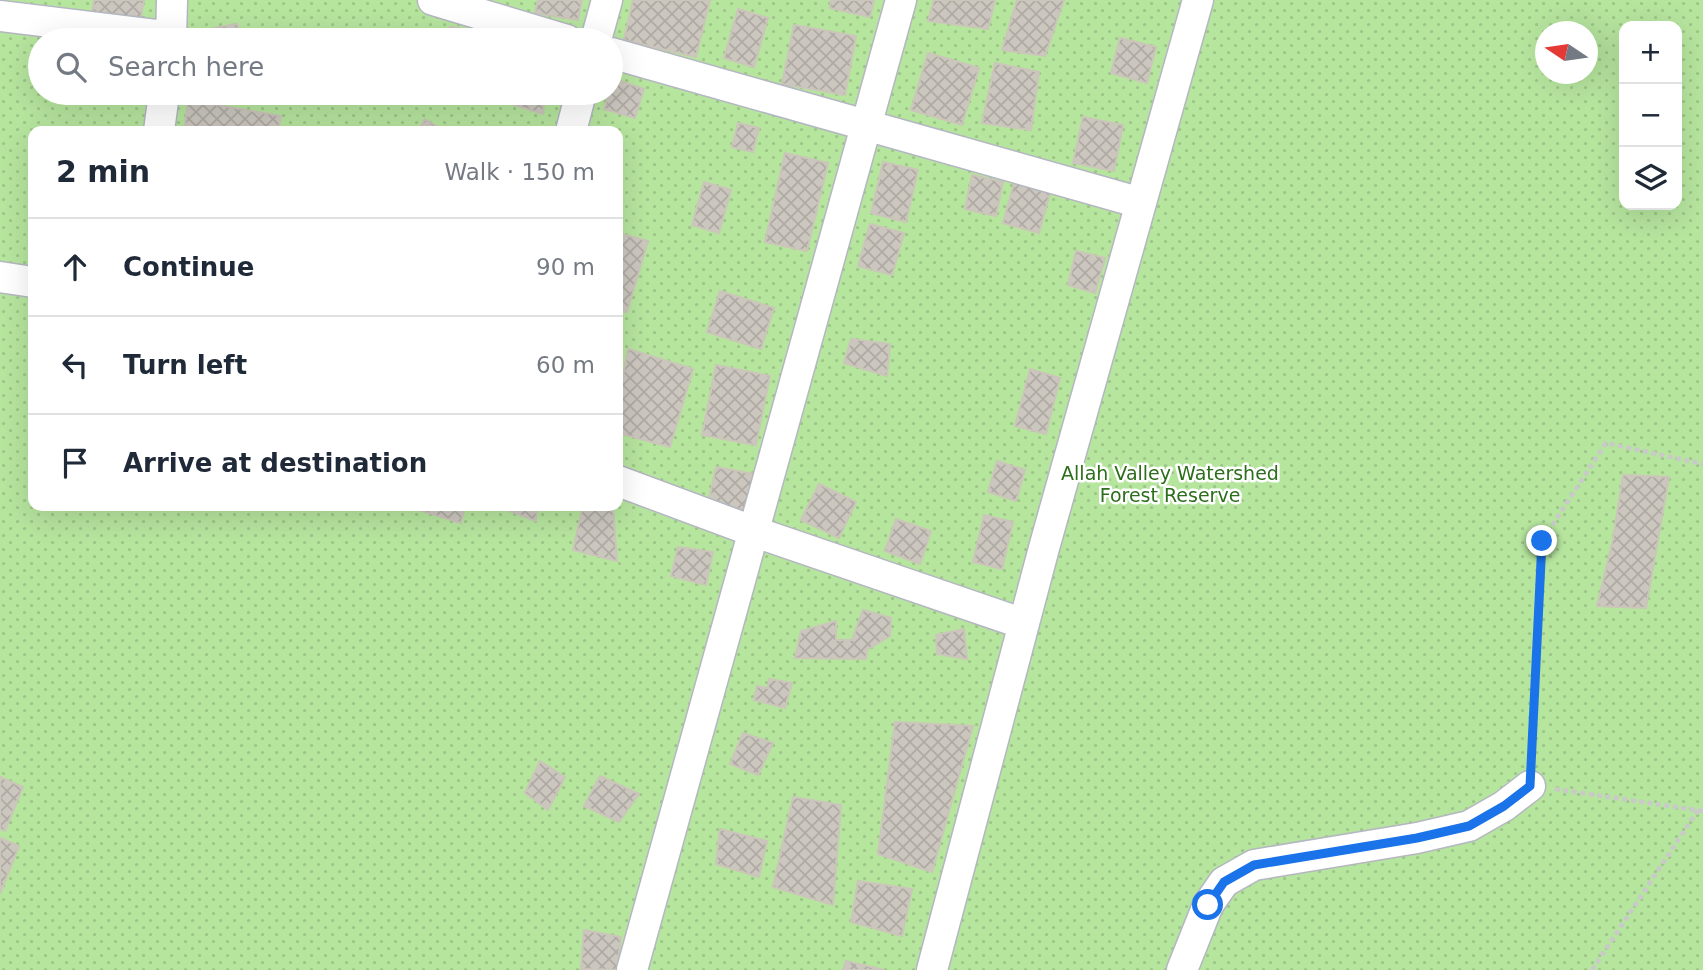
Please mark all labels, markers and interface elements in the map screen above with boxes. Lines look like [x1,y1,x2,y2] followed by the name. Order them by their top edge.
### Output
[1535,21,1598,84] north arrow
[1619,21,1682,210] map controls
[1619,21,1682,84] button: +
[28,28,623,105] search box
[52,48,90,86] icon: search
[108,52,264,82] text: Search here
[1619,84,1682,147] button: −
[1619,147,1682,210] button: layers
[56,154,150,189] text: 2 min
[444,159,595,185] text: Walk · 150 m
[56,248,94,286] icon: ahead
[123,252,254,282] text: Continue
[536,254,595,280] text: 90 m
[56,346,94,384] icon: left
[123,350,247,380] text: Turn left
[536,352,595,378] text: 60 m
[56,444,94,482] icon: arrive
[123,448,427,478] text: Arrive at destination
[1061,462,1279,506] park label: Allah Valley Watershed Forest Reserve
[1526,525,1557,556] route end
[1192,889,1223,920] route start

